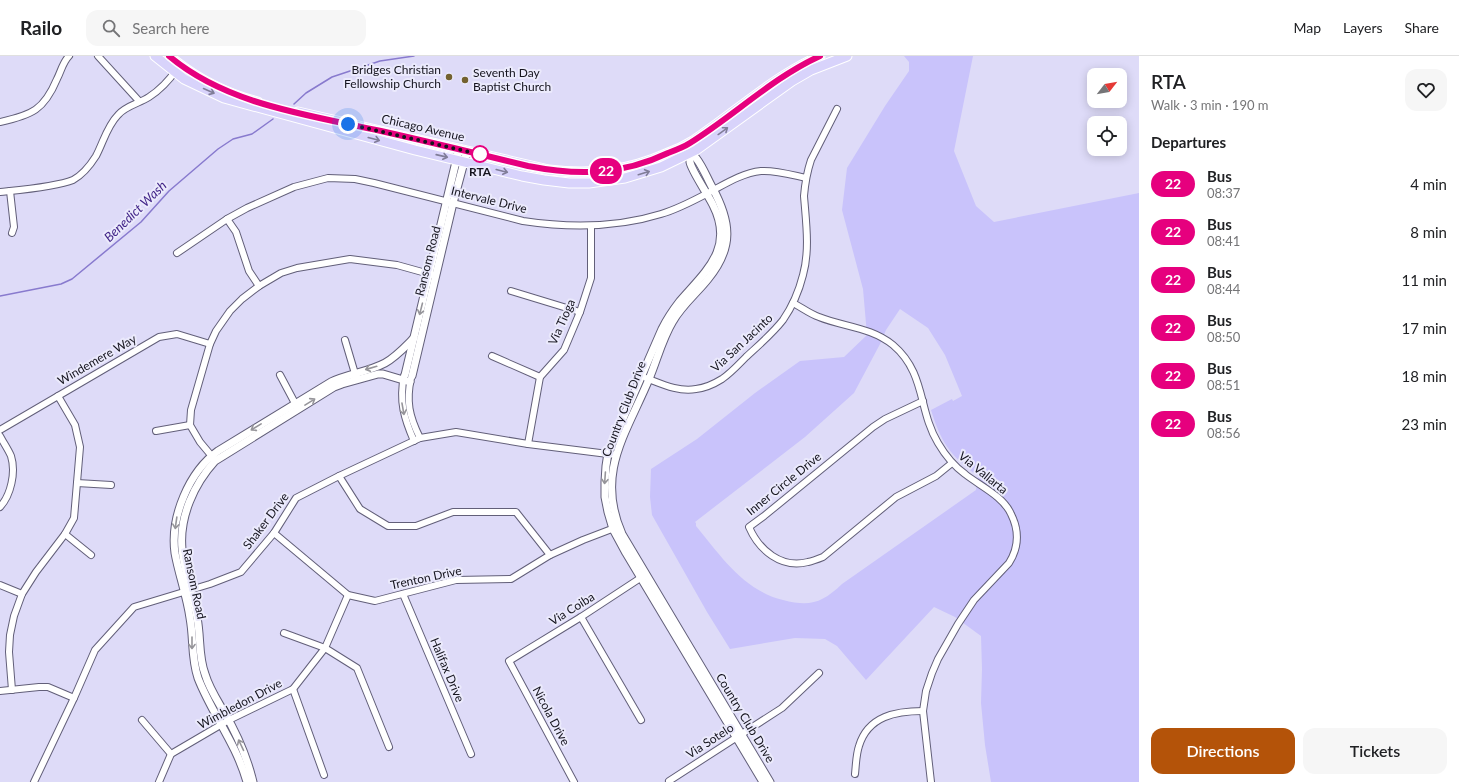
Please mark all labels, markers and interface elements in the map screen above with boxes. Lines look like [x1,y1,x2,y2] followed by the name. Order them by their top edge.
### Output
[86,10,366,46] search box
[20,16,62,39] text: Railo
[100,17,122,39] icon: search
[132,19,210,37] text: Search here
[1293,19,1321,36] text: Map
[1343,19,1383,36] text: Layers
[1405,19,1439,36] text: Share
[344,62,441,91] place label: Bridges Christian Fellowship Church
[473,65,551,94] place label: Seventh Day Baptist Church
[1087,68,1127,108] north arrow
[1087,68,1127,156] map controls
[1405,69,1447,111] button: heart
[1151,70,1186,93] text: RTA
[444,72,454,82] marker: Bridges Christian Fellowship Church
[460,75,470,85] marker: Seventh Day Baptist Church
[202,88,214,96] one-way arrow
[1151,97,1269,113] text: Walk · 3 min · 190 m
[380,111,466,144] street label: Chicago Avenue
[338,114,358,134] your location
[1087,116,1127,156] button: locate
[717,127,728,135] one-way arrow
[1151,133,1226,151] text: Departures
[367,136,380,143] one-way arrow
[471,145,489,163] marker: RTA
[436,153,449,160] one-way arrow
[588,158,624,184] line badge: 22
[598,162,614,179] text: 22
[469,164,492,179] place label: RTA
[1207,167,1232,185] text: Bus
[495,168,508,175] one-way arrow
[637,169,650,176] one-way arrow
[1165,175,1181,192] text: 22
[1410,175,1447,193] text: 4 min
[100,177,170,245] water label: Benedict Wash
[450,183,529,216] street label: Intervale Drive
[1207,185,1240,201] text: 08:37
[1207,215,1232,233] text: Bus
[1165,223,1181,240] text: 22
[1410,223,1447,241] text: 8 min
[412,224,443,297] street label: Ransom Road
[1207,233,1240,249] text: 08:41
[1207,263,1232,281] text: Bus
[1165,271,1181,288] text: 22
[1401,271,1447,289] text: 11 min
[1207,281,1240,297] text: 08:44
[545,297,578,347] street label: Via Tioga
[416,303,424,316] one-way arrow
[708,310,776,375] street label: Via San Jacinto
[1207,311,1232,329] text: Bus
[1165,319,1181,336] text: 22
[1401,319,1447,337] text: 17 min
[1207,329,1240,345] text: 08:50
[55,331,139,388] street label: Windemere Way
[598,359,649,459] street label: Country Club Drive
[1207,359,1232,377] text: Bus
[365,365,378,373] one-way arrow
[1165,367,1181,384] text: 22
[1401,367,1447,385] text: 18 min
[1207,377,1240,393] text: 08:51
[304,398,316,406] one-way arrow
[399,402,407,415] one-way arrow
[1207,407,1232,425] text: Bus
[1165,415,1181,432] text: 22
[1401,415,1447,433] text: 23 min
[251,423,262,431] one-way arrow
[1207,425,1240,441] text: 08:56
[956,448,1011,497] street label: Via Vallarta
[743,449,824,518] street label: Inner Circle Drive
[602,471,609,484] one-way arrow
[239,489,292,552] street label: Shaker Drive
[172,516,180,529] one-way arrow
[180,547,209,621] street label: Ransom Road
[389,563,463,592] street label: Trenton Drive
[546,589,597,628] street label: Via Coiba
[427,635,468,704] street label: Halifax Drive
[188,636,196,649] one-way arrow
[713,670,778,765] street label: Country Club Drive
[195,675,284,732] street label: Wimbledon Drive
[530,684,573,748] street label: Nicola Drive
[683,720,736,761] street label: Via Sotelo
[1151,728,1295,774] button: Directions
[1303,728,1447,774] button: Tickets
[237,740,244,752] one-way arrow

